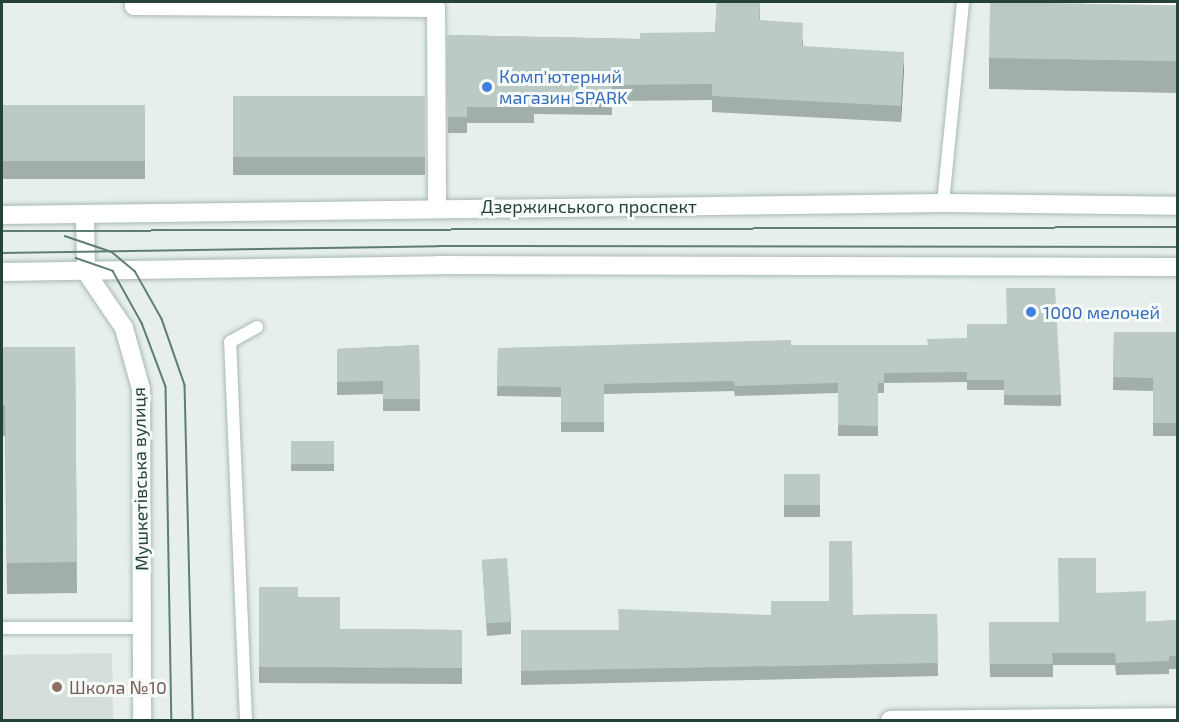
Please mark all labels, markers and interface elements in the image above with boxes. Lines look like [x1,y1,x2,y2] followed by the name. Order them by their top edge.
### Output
[499,66,628,109] place label: Комп'ютерний магазин SPARK
[480,80,494,94] marker: Комп'ютерний магазин SPARK
[481,195,697,217] street label: Дзержинського проспект
[1043,301,1160,323] place label: 1000 мелочей
[1024,305,1038,319] marker: 1000 мелочей
[128,387,152,571] street label: Мушкетівська вулиця
[69,676,167,698] place label: Школа №10
[50,680,64,694] marker: Школа №10

